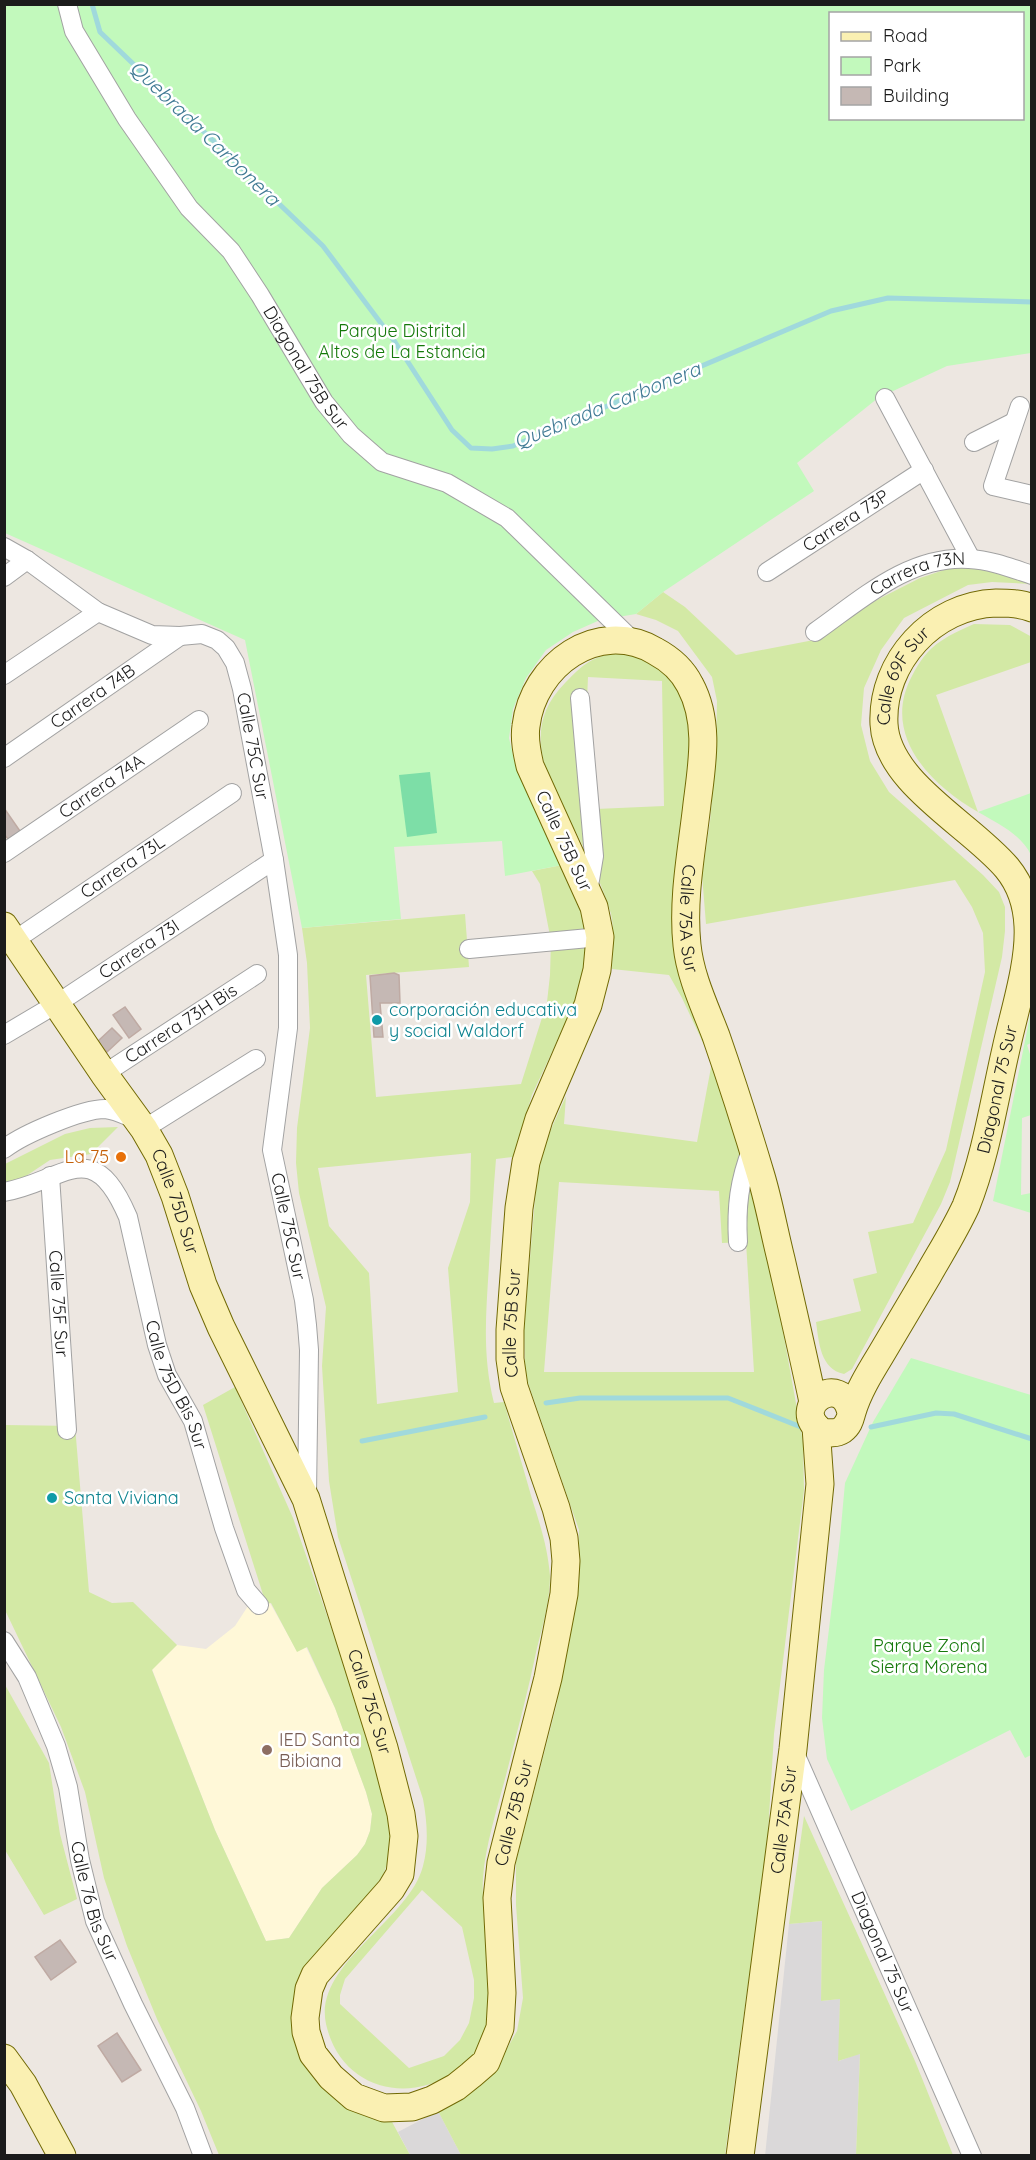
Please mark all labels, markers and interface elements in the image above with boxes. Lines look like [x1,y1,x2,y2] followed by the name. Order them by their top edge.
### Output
[829,12,1024,120] legend
[883,24,928,47] text: Road
[125,54,287,212] water label: Quebrada Carbonera
[883,54,921,77] text: Park
[883,84,949,107] text: Building
[258,301,354,434] street label: Diagonal 75B Sur
[318,319,486,363] park label: Parque Distrital Altos de La Estancia
[510,355,706,453] water label: Quebrada Carbonera
[798,484,893,557] street label: Carrera 73P
[865,547,965,601] street label: Carrera 73N
[872,621,934,725] street label: Calle 69F Sur
[45,659,140,734] street label: Carrera 74B
[232,690,275,802] street label: Calle 75C Sur
[54,749,149,823] street label: Carrera 74A
[531,787,598,895] street label: Calle 75B Sur
[76,830,169,903] street label: Carrera 73L
[675,863,704,975] street label: Calle 75A Sur
[94,914,184,984] street label: Carrera 73I
[120,978,241,1068] street label: Carrera 73H Bis
[389,998,577,1042] place label: corporación educativa y social Waldorf
[370,1013,384,1027] marker: corporación educativa y social Waldorf
[971,1023,1022,1156] street label: Diagonal 75 Sur
[65,1145,109,1168] place label: La 75
[147,1145,205,1257] street label: Calle 75D Sur
[114,1150,128,1164] marker: La 75
[266,1171,311,1282] street label: Calle 75C Sur
[44,1249,74,1358] street label: Calle 75F Sur
[498,1268,525,1379] street label: Calle 75B Sur
[141,1318,213,1452] street label: Calle 75D Bis Sur
[64,1486,179,1509] place label: Santa Viviana
[45,1491,59,1505] marker: Santa Viviana
[870,1634,988,1678] park label: Parque Zonal Sierra Morena
[343,1646,397,1757] street label: Calle 75C Sur
[279,1728,360,1772] place label: IED Santa Bibiana
[260,1743,274,1757] marker: IED Santa Bibiana
[489,1757,538,1868] street label: Calle 75B Sur
[765,1764,802,1875] street label: Calle 75A Sur
[66,1839,124,1965] street label: Calle 76 Bis Sur
[846,1888,920,2017] street label: Diagonal 75 Sur

